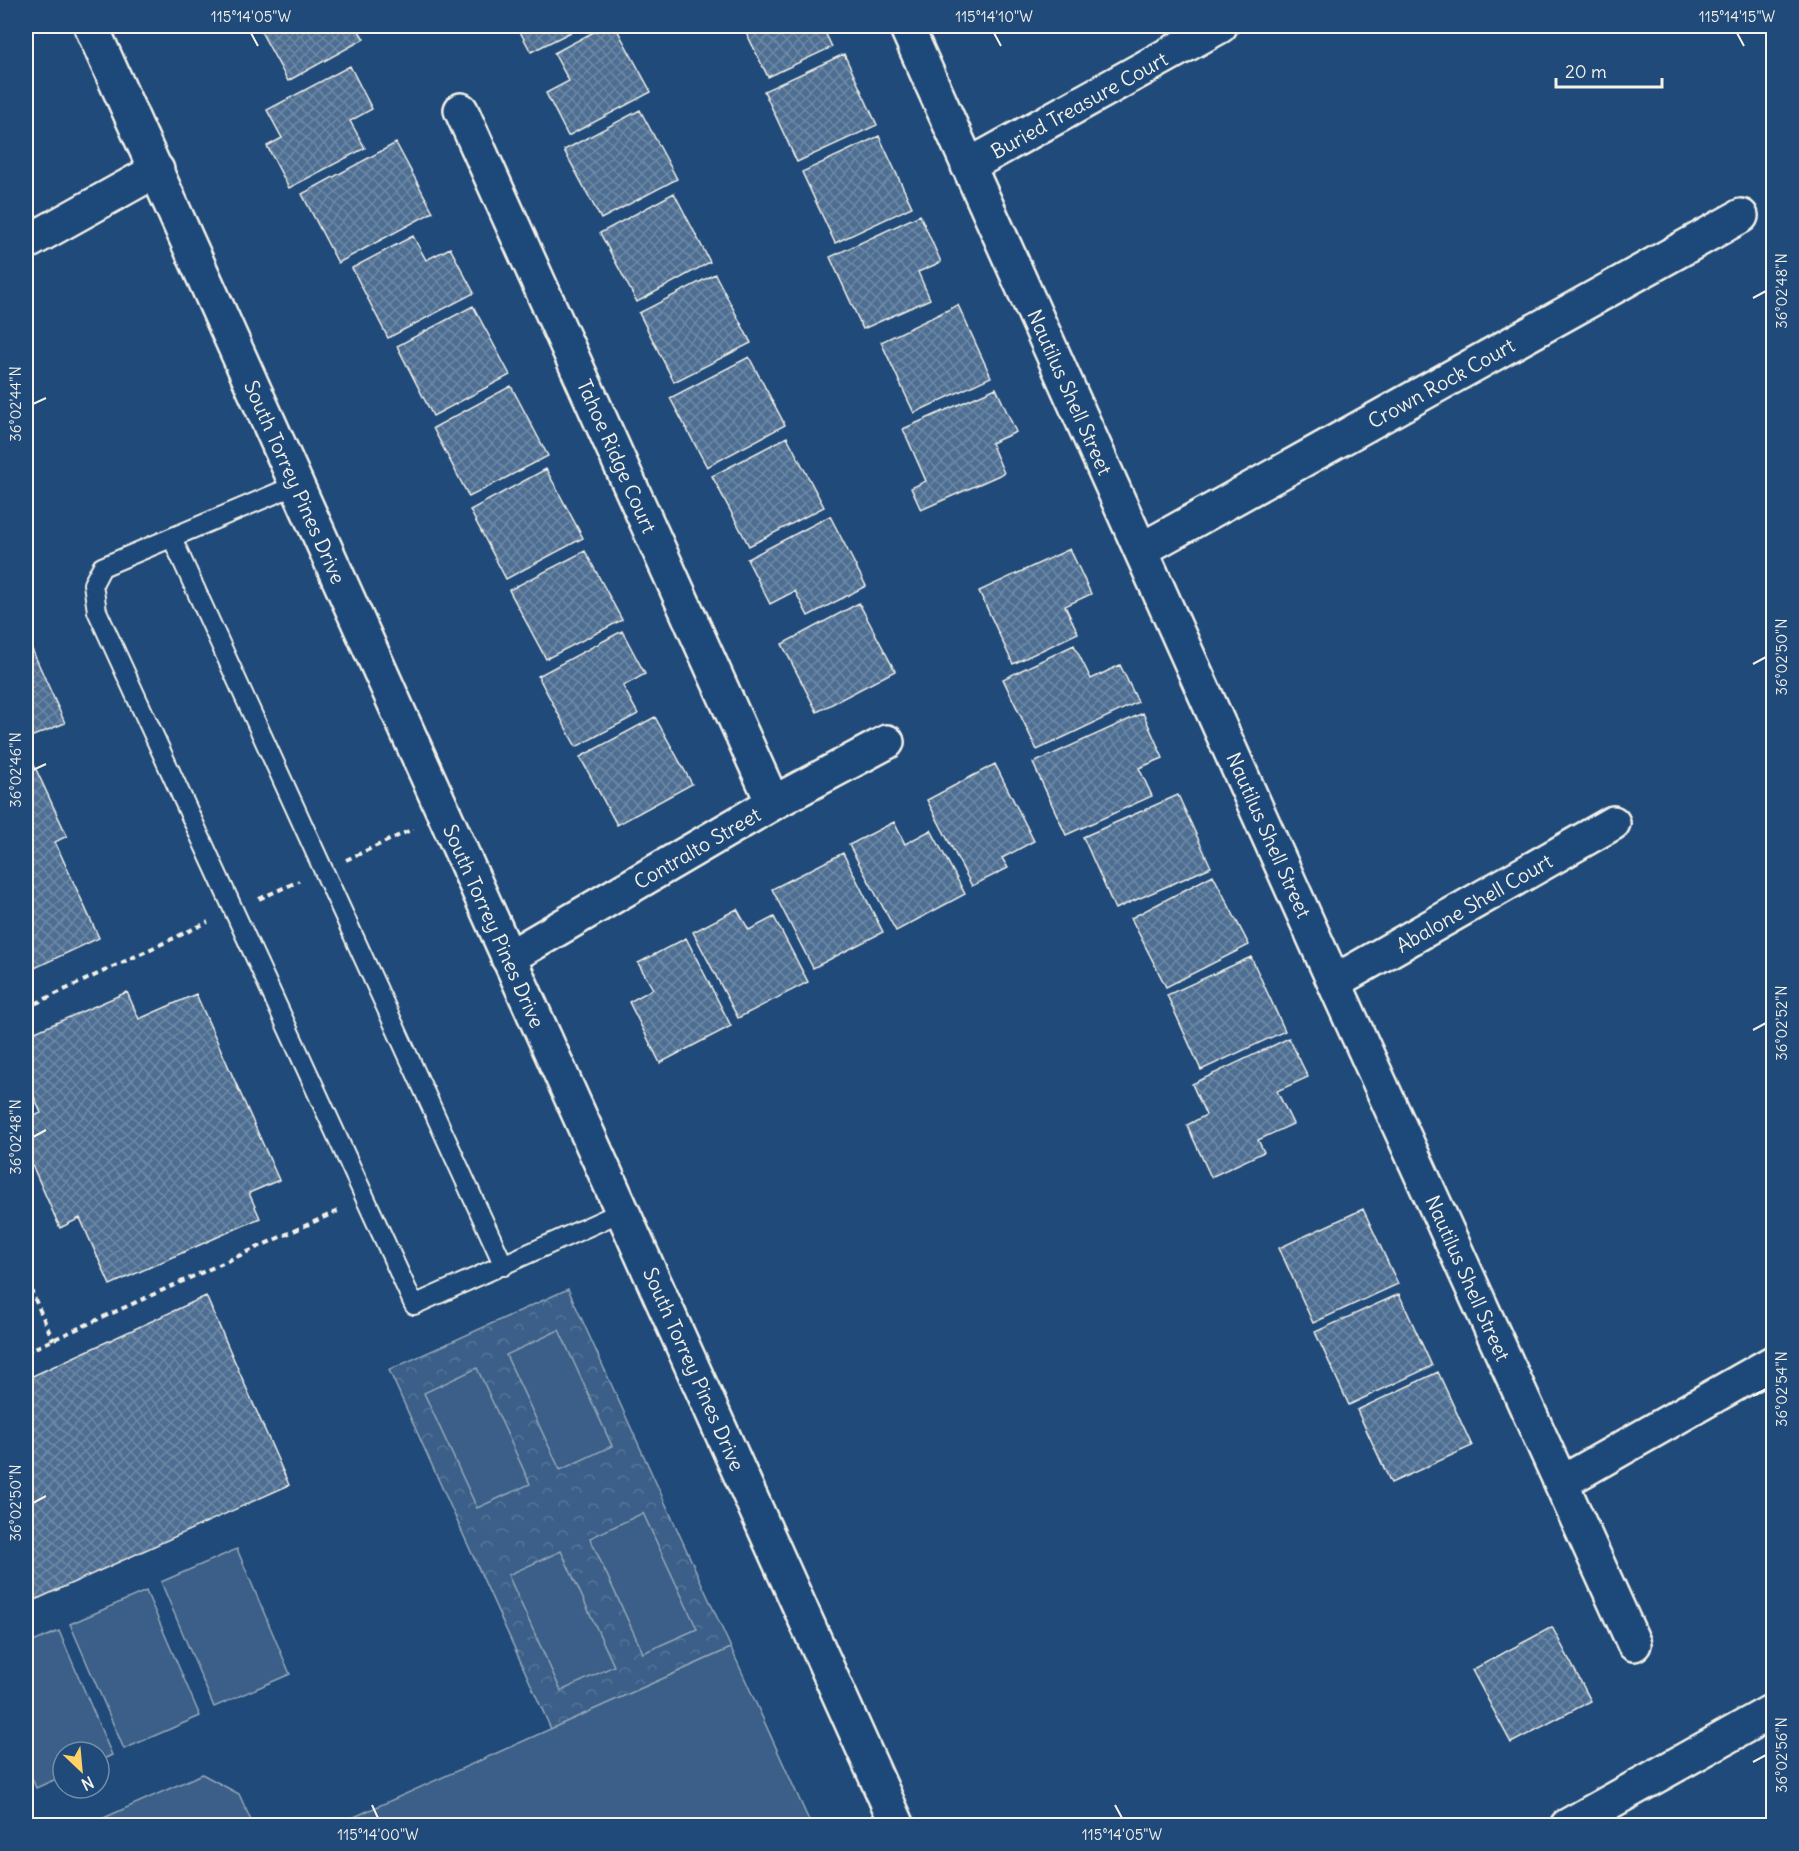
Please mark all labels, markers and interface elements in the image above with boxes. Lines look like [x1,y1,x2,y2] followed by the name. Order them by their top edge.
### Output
[211,7,292,26] text: 115°14'05"W
[955,7,1033,26] text: 115°14'10"W
[1699,7,1776,26] text: 115°14'15"W
[986,46,1172,164] street label: Buried Treasure Court
[1556,51,1662,89] scale bar
[1565,60,1607,83] text: 20 m
[1772,253,1791,329] text: 36°02'48"N
[1022,305,1118,479] street label: Nautilus Shell Street
[1363,332,1519,434] street label: Crown Rock Court
[6,366,25,442] text: 36°02'44"N
[572,375,662,537] street label: Tahoe Ridge Court
[239,376,351,588] street label: South Torrey Pines Drive
[1772,618,1791,696] text: 36°02'50"N
[6,732,25,808] text: 36°02'46"N
[1221,748,1317,922] street label: Nautilus Shell Street
[629,801,765,894] street label: Contralto Street
[438,820,550,1032] street label: South Torrey Pines Drive
[1391,848,1557,958] street label: Abalone Shell Court
[1772,985,1791,1061] text: 36°02'52"N
[6,1099,25,1175] text: 36°02'48"N
[1420,1191,1516,1365] street label: Nautilus Shell Street
[638,1263,750,1475] street label: South Torrey Pines Drive
[1772,1351,1791,1427] text: 36°02'54"N
[6,1464,25,1542] text: 36°02'50"N
[1772,1717,1791,1793] text: 36°02'56"N
[51,1740,111,1800] north arrow
[78,1772,97,1795] text: N
[337,1825,419,1844] text: 115°14'00"W
[1082,1825,1163,1844] text: 115°14'05"W

